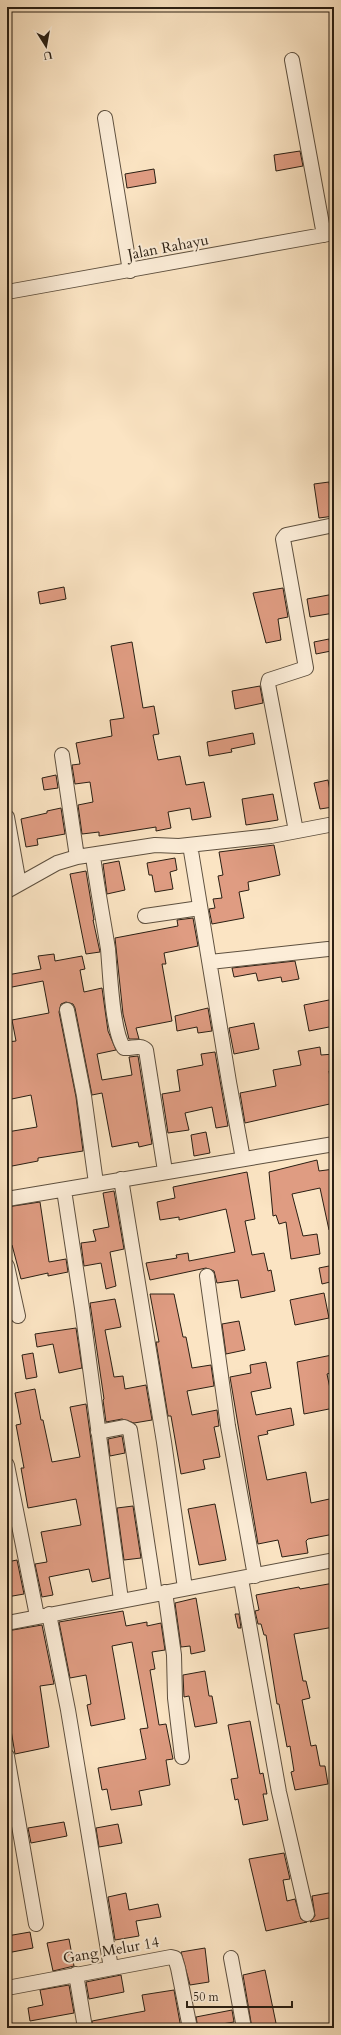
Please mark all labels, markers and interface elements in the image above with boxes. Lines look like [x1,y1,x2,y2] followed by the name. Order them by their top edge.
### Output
[26,26,66,66] north arrow
[42,47,54,64] text: U
[124,229,210,265] street label: Jalan Rahayu
[61,1932,161,1968] street label: Gang Melur 14
[187,1983,292,2009] scale bar
[193,1989,220,2005] text: 50 m

